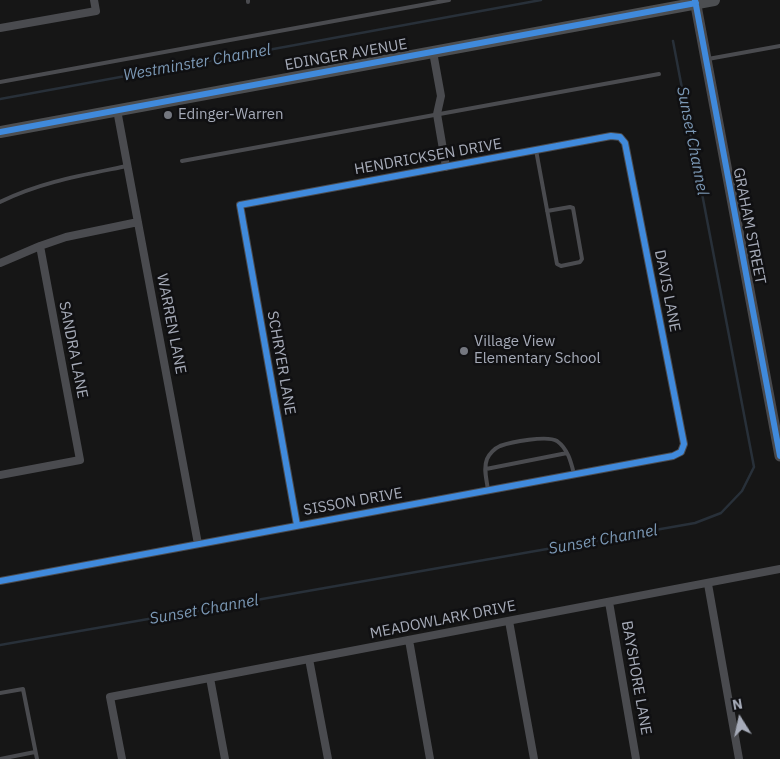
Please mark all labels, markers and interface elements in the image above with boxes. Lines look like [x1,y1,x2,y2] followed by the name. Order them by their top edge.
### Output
[283,35,409,75] street label: EDINGER AVENUE
[122,41,272,85] water label: Westminster Channel
[672,85,712,197] water label: Sunset Channel
[178,106,284,124] place label: Edinger-Warren
[162,109,174,121] marker: Edinger-Warren
[353,135,503,179] street label: HENDRICKSEN DRIVE
[729,166,769,286] street label: GRAHAM STREET
[650,249,684,333] street label: DAVIS LANE
[152,272,190,376] street label: WARREN LANE
[55,300,91,400] street label: SANDRA LANE
[263,310,299,416] street label: SCHRYER LANE
[474,333,601,368] place label: Village View Elementary School
[458,345,470,357] marker: Village View Elementary School
[302,484,404,520] street label: SISSON DRIVE
[547,521,659,559] water label: Sunset Channel
[148,591,260,629] water label: Sunset Channel
[369,597,517,643] street label: MEADOWLARK DRIVE
[617,620,655,736] street label: BAYSHORE LANE
[715,694,765,744] north arrow
[731,694,744,714] text: N

